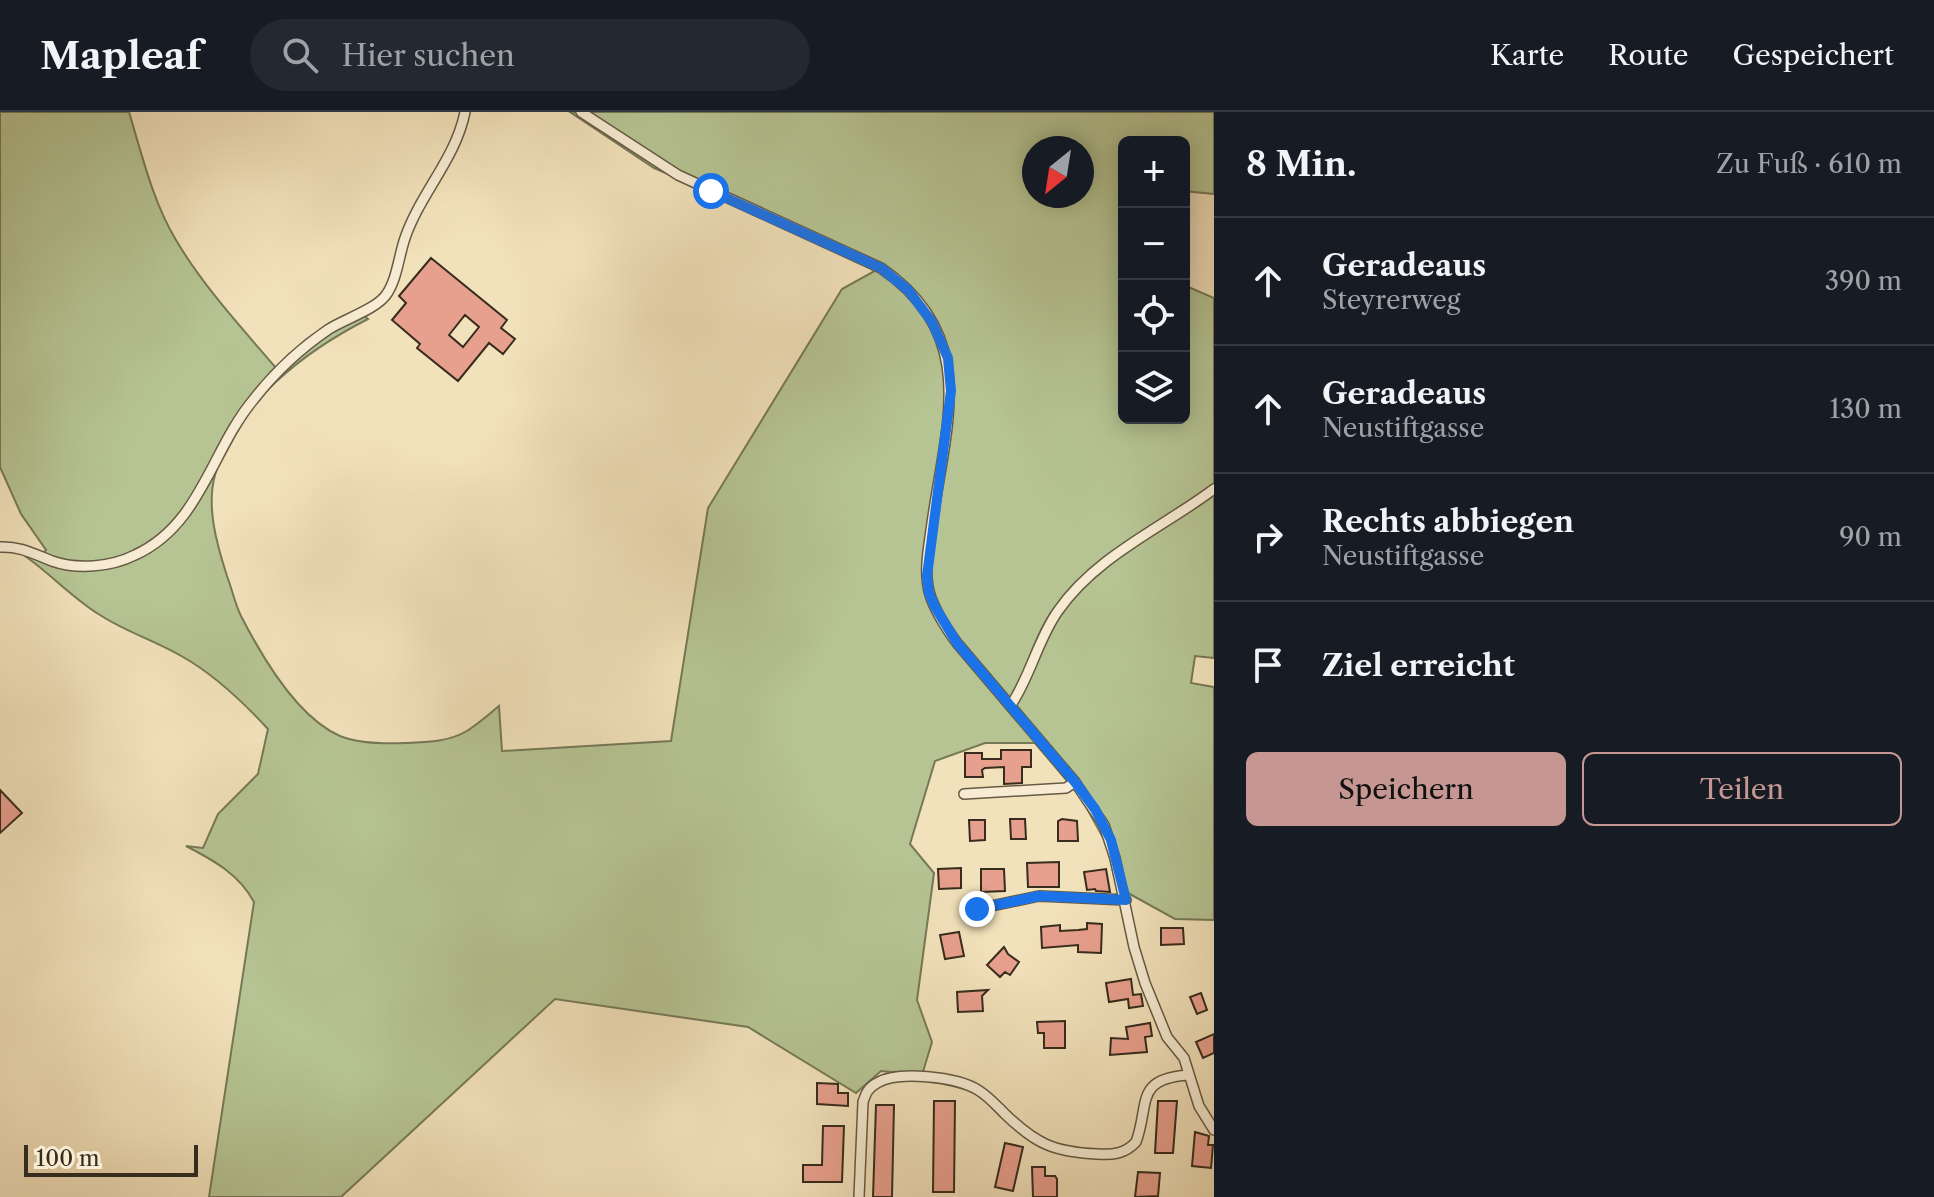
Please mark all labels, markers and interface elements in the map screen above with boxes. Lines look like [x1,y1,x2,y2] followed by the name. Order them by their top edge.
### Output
[250,19,810,91] search box
[40,32,202,79] text: Mapleaf
[278,33,322,77] icon: search
[342,37,515,74] text: Hier suchen
[1490,38,1564,72] text: Karte
[1608,38,1689,72] text: Route
[1733,38,1894,72] text: Gespeichert
[1022,136,1094,208] north arrow
[1118,136,1190,424] map controls
[1118,136,1190,208] button: +
[1246,143,1356,185] text: 8 Min.
[1716,148,1902,180] text: Zu Fuß · 610 m
[693,173,729,209] route start
[1118,208,1190,280] button: −
[1322,247,1486,284] text: Geradeaus
[1246,259,1290,303] icon: ahead
[1825,265,1902,297] text: 390 m
[1118,280,1190,352] button: locate
[1322,284,1461,316] text: Steyrerweg
[1118,352,1190,424] button: layers
[1322,375,1486,412] text: Geradeaus
[1246,387,1290,431] icon: ahead
[1829,393,1902,425] text: 130 m
[1322,412,1484,444] text: Neustiftgasse
[1322,503,1574,540] text: Rechts abbiegen
[1246,515,1290,559] icon: right
[1839,521,1902,553] text: 90 m
[1322,540,1484,572] text: Neustiftgasse
[1246,643,1290,687] icon: arrive
[1322,647,1515,684] text: Ziel erreicht
[1246,752,1566,826] button: Speichern
[1582,752,1902,826] button: Teilen
[959,891,995,927] route end
[24,1141,198,1177] scale bar
[36,1145,99,1172] text: 100 m

